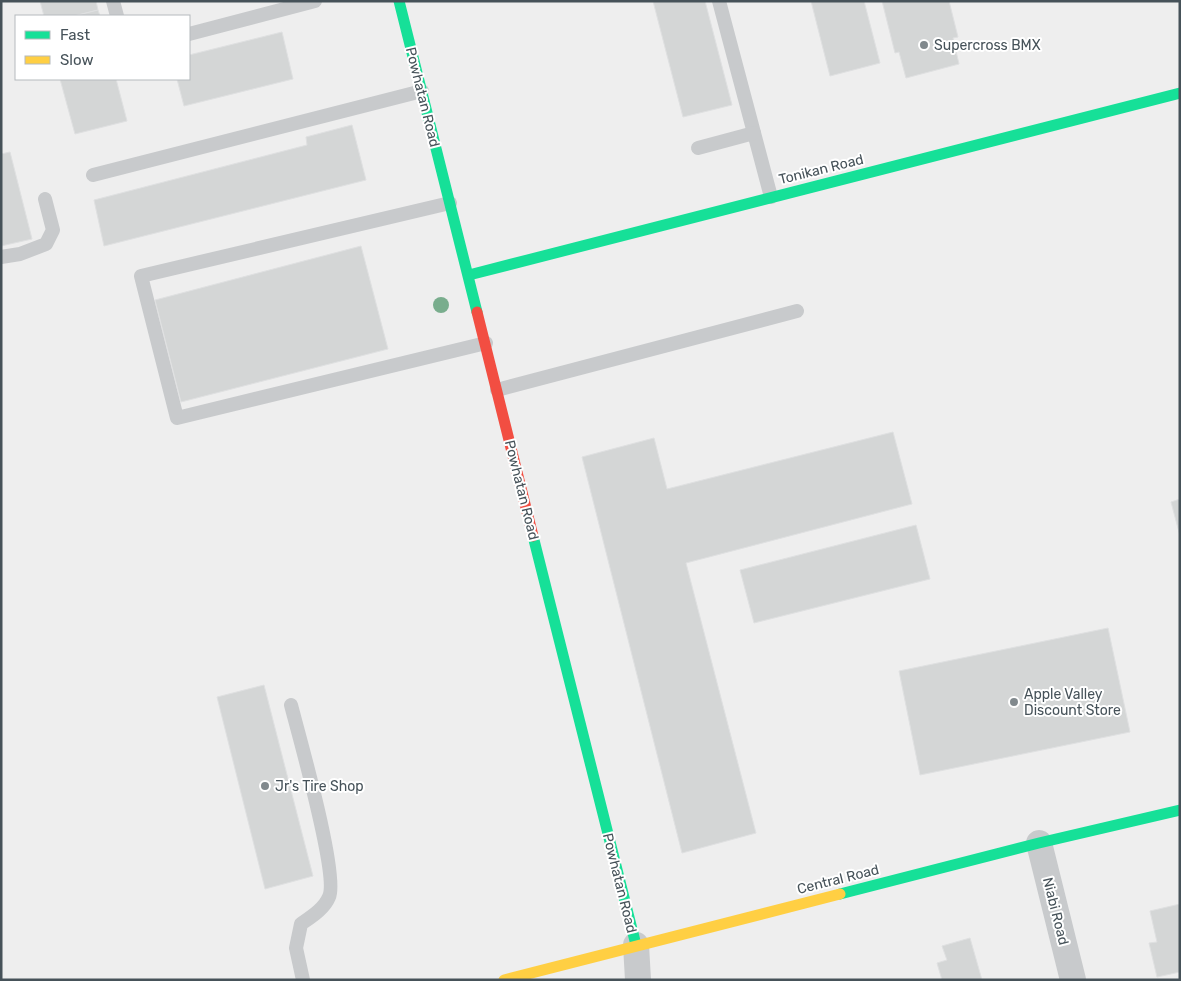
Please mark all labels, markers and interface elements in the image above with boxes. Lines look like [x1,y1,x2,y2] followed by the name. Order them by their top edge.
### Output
[15,15,190,80] legend
[60,26,90,44] text: Fast
[934,37,1041,54] place label: Supercross BMX
[918,39,930,51] marker: Supercross BMX
[402,45,443,149] street label: Powhatan Road
[60,51,93,69] text: Slow
[777,151,865,188] street label: Tonikan Road
[501,438,542,542] street label: Powhatan Road
[1024,686,1121,719] place label: Apple Valley Discount Store
[1008,696,1020,708] marker: Apple Valley Discount Store
[275,778,364,795] place label: Jr's Tire Shop
[259,780,271,792] marker: Jr's Tire Shop
[599,831,640,935] street label: Powhatan Road
[795,861,881,898] street label: Central Road
[1039,876,1072,947] street label: Niabi Road

